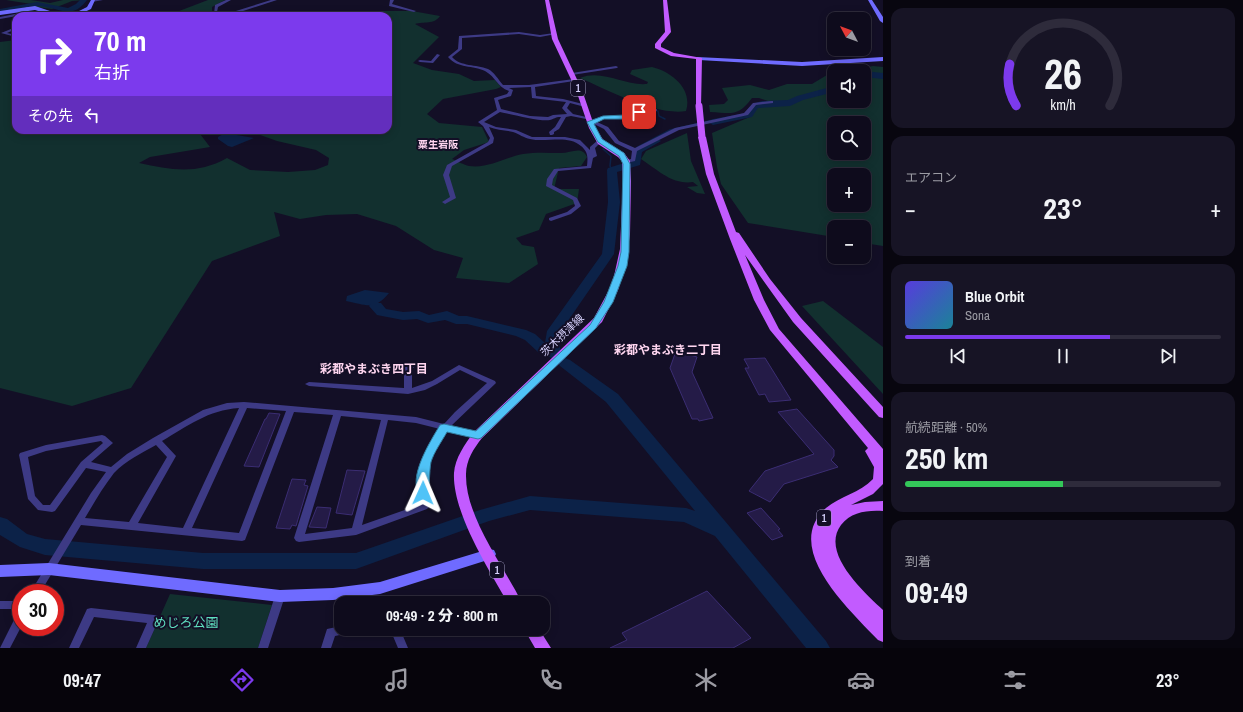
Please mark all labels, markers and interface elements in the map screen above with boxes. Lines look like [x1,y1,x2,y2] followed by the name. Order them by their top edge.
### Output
[827,12,871,56] north arrow
[827,12,871,264] map controls
[94,22,146,60] text: 70 m
[28,28,80,80] icon: right
[1044,46,1082,102] text: 26
[94,60,130,85] text: 右折
[827,64,871,108] button: sound
[571,80,585,96] road number: 1
[622,95,656,129] pin
[1050,95,1076,114] text: km/h
[628,101,650,123] icon: arrive
[81,104,103,126] icon: left
[28,105,73,126] text: その先
[827,116,871,160] button: search
[418,138,459,151] district label: 粟生岩阪
[827,168,871,212] button: +
[905,169,957,186] text: エアコン
[1043,188,1083,228] text: 23°
[905,194,916,224] text: −
[1210,194,1221,224] text: +
[827,220,871,264] button: −
[965,286,1024,307] text: Blue Orbit
[965,307,990,324] text: Sona
[537,311,587,359] street label: 茨木摂津線
[614,342,722,358] district label: 彩都やまぶき二丁目
[947,345,969,367] icon: previous
[1052,345,1074,367] icon: pause
[1157,345,1179,367] icon: next
[320,361,428,377] district label: 彩都やまぶき四丁目
[905,419,987,436] text: 航続距離 · 50%
[905,438,988,478] text: 250 km
[402,472,444,514] position arrow
[817,510,831,526] road number: 1
[905,553,931,570] text: 到着
[490,562,504,578] road number: 1
[905,572,968,612] text: 09:49
[12,584,64,636] speed limit sign: 30
[386,605,498,626] text: 09:49 · 2 分 · 800 m
[153,614,219,631] park label: めじろ公園
[228,666,256,694] icon: directions
[383,666,411,694] icon: music
[537,666,565,694] icon: phone
[692,666,720,694] icon: climate
[847,666,875,694] icon: car
[1001,666,1029,694] icon: filters
[63,668,101,693] text: 09:47
[1156,668,1180,693] text: 23°

